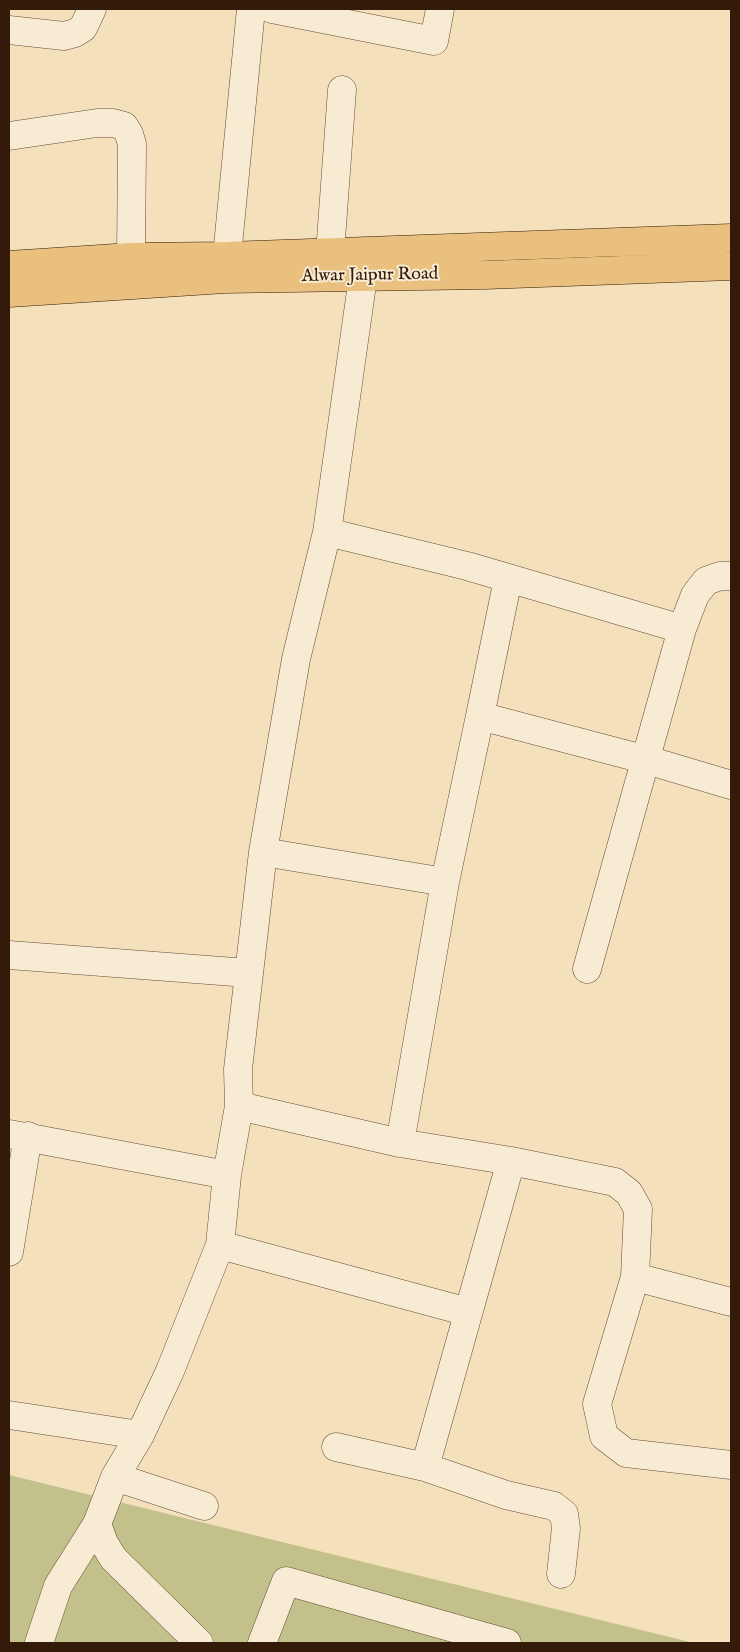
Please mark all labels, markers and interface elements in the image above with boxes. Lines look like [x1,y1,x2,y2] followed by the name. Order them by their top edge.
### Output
[302,264,438,288] street label: Alwar Jaipur Road

